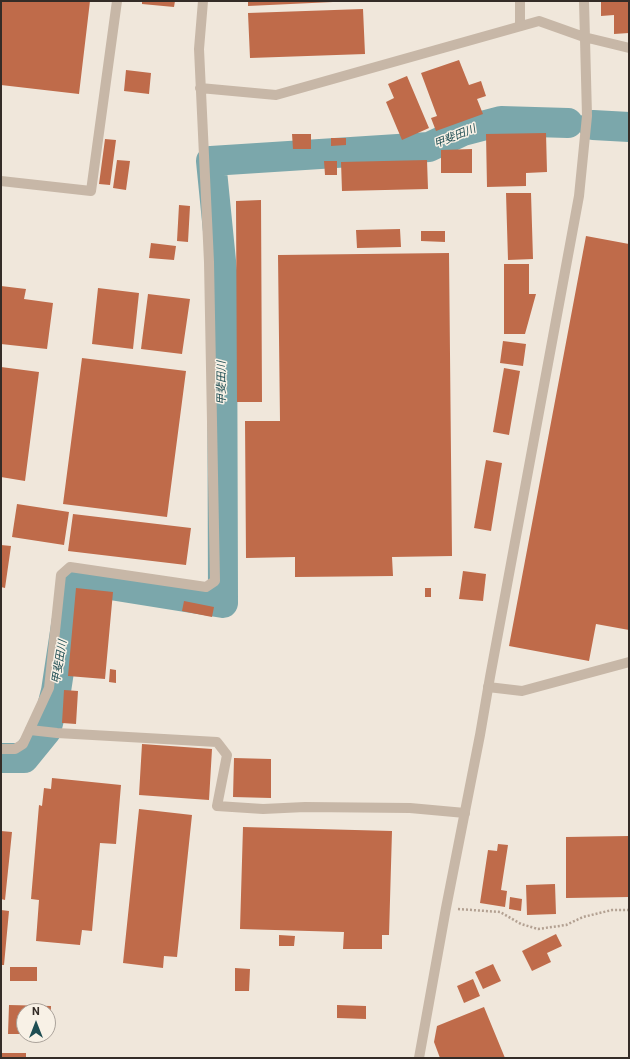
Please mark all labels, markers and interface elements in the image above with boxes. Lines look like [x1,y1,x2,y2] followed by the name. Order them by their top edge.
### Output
[432,123,478,151] water label: 甲斐田川
[215,361,229,405] water label: 甲斐田川
[50,639,70,685] water label: 甲斐田川
[16,1003,56,1043] north arrow
[32,1005,40,1018] text: N

